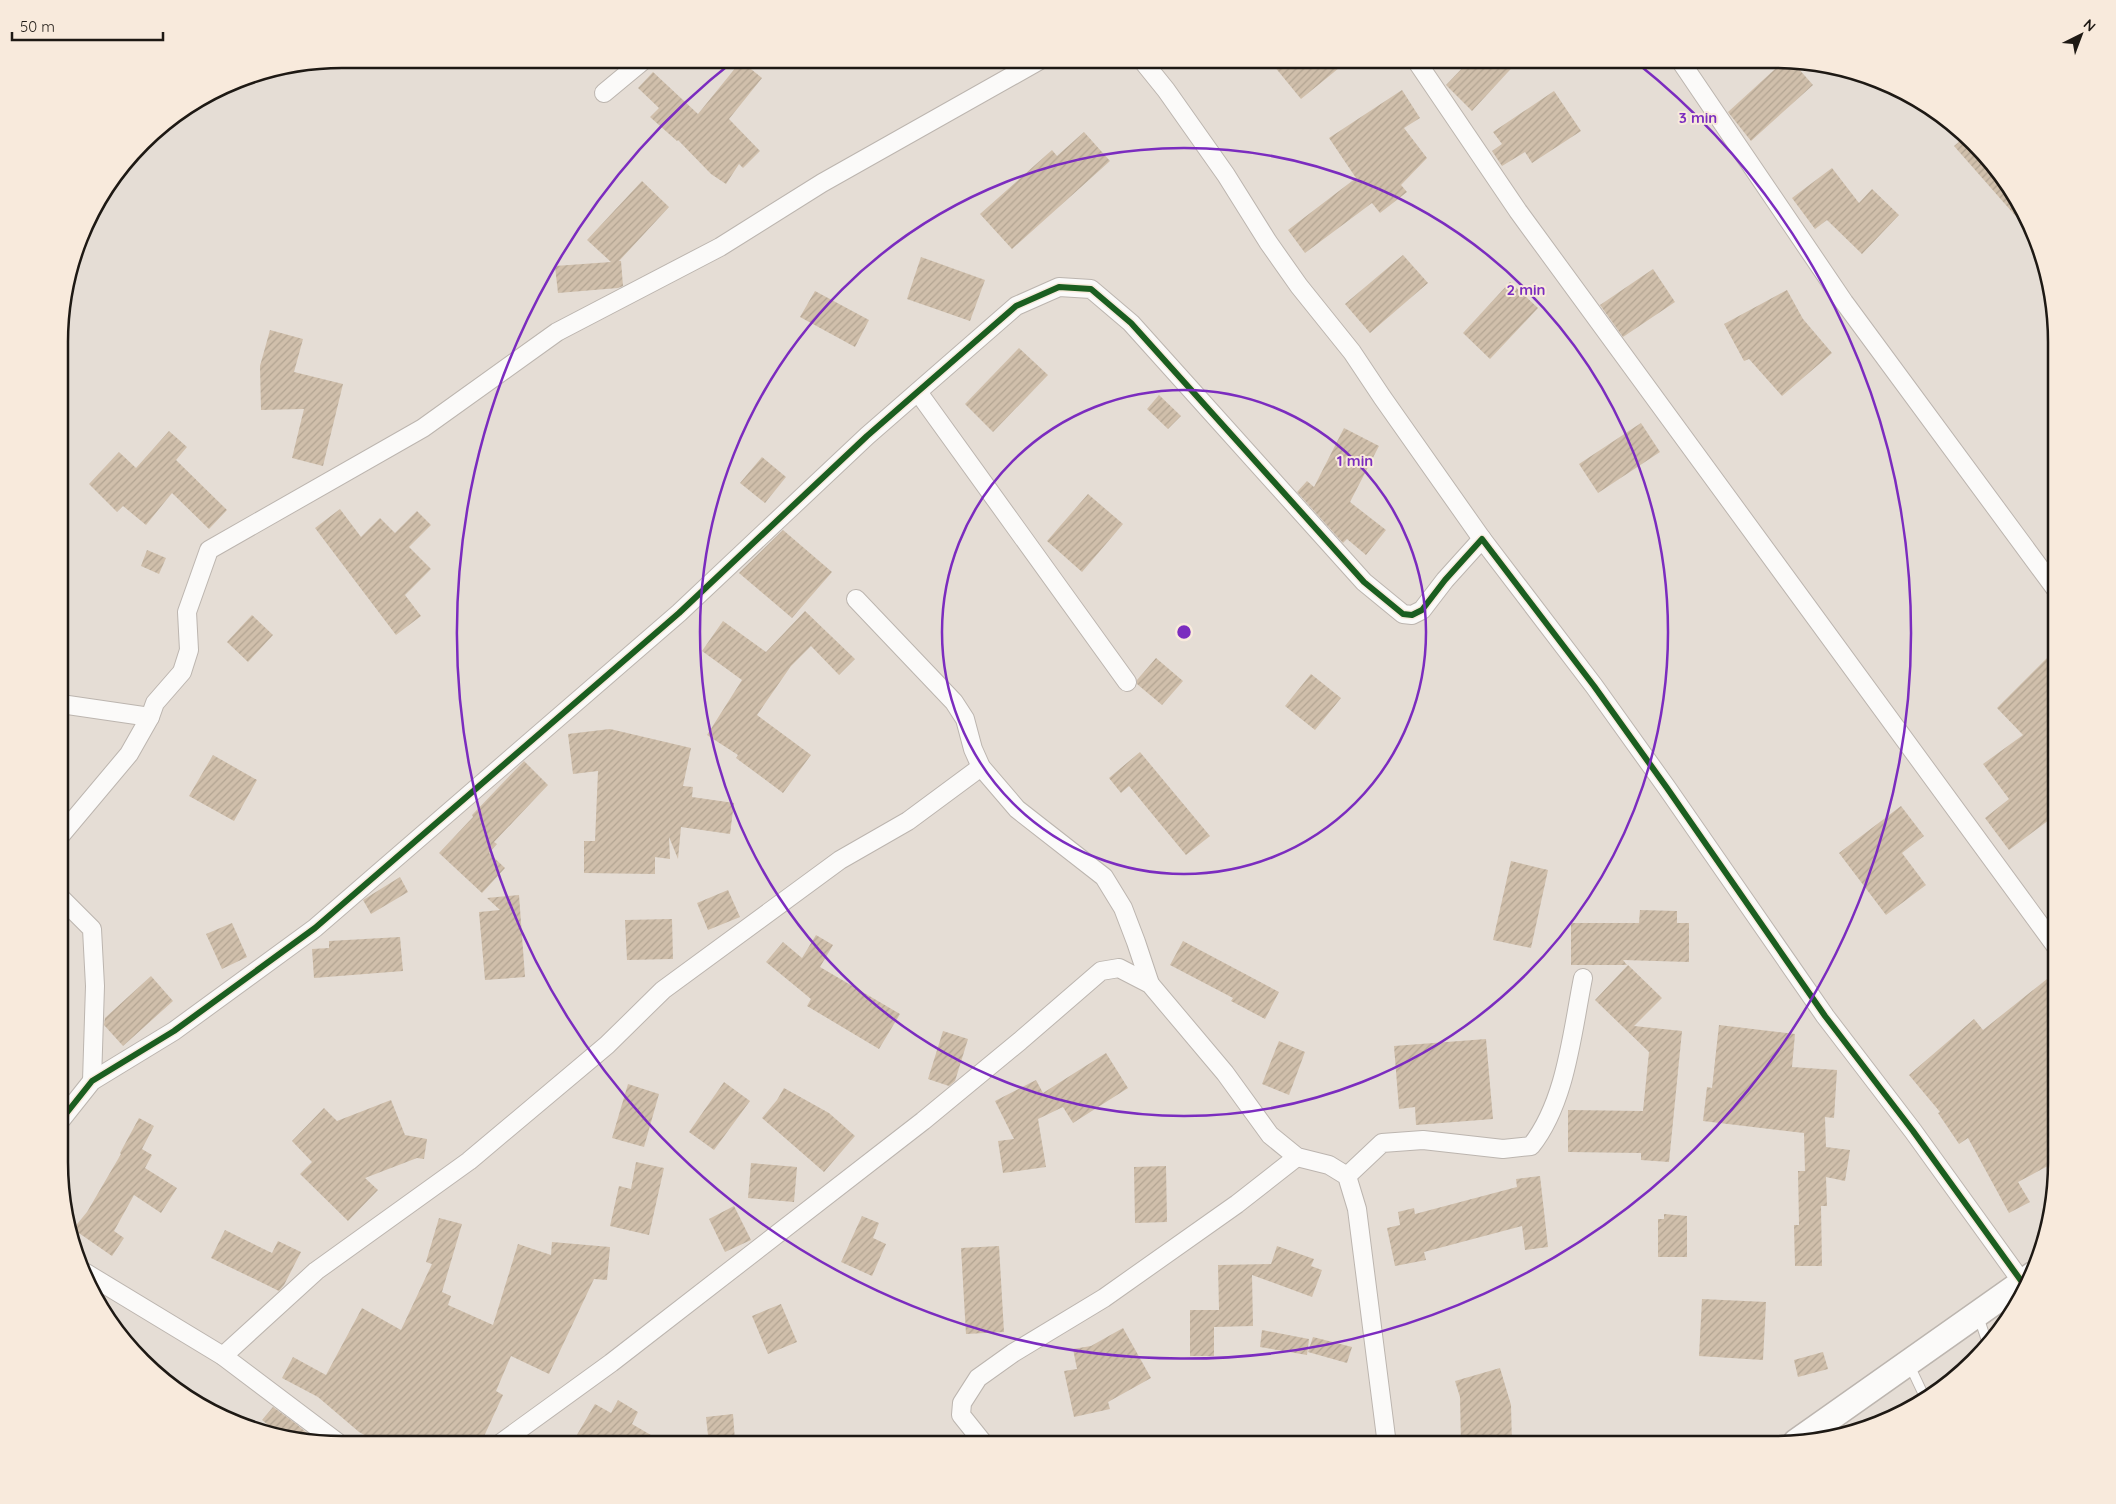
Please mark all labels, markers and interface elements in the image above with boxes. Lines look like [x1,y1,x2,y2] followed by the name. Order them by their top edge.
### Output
[12,10,164,42] scale bar
[2056,10,2106,60] north arrow
[2080,15,2100,35] text: N
[20,17,55,36] text: 50 m
[1679,108,1717,127] text: 3 min
[1506,280,1546,299] text: 2 min
[1337,451,1373,470] text: 1 min
[1175,623,1193,641] centre of rings

